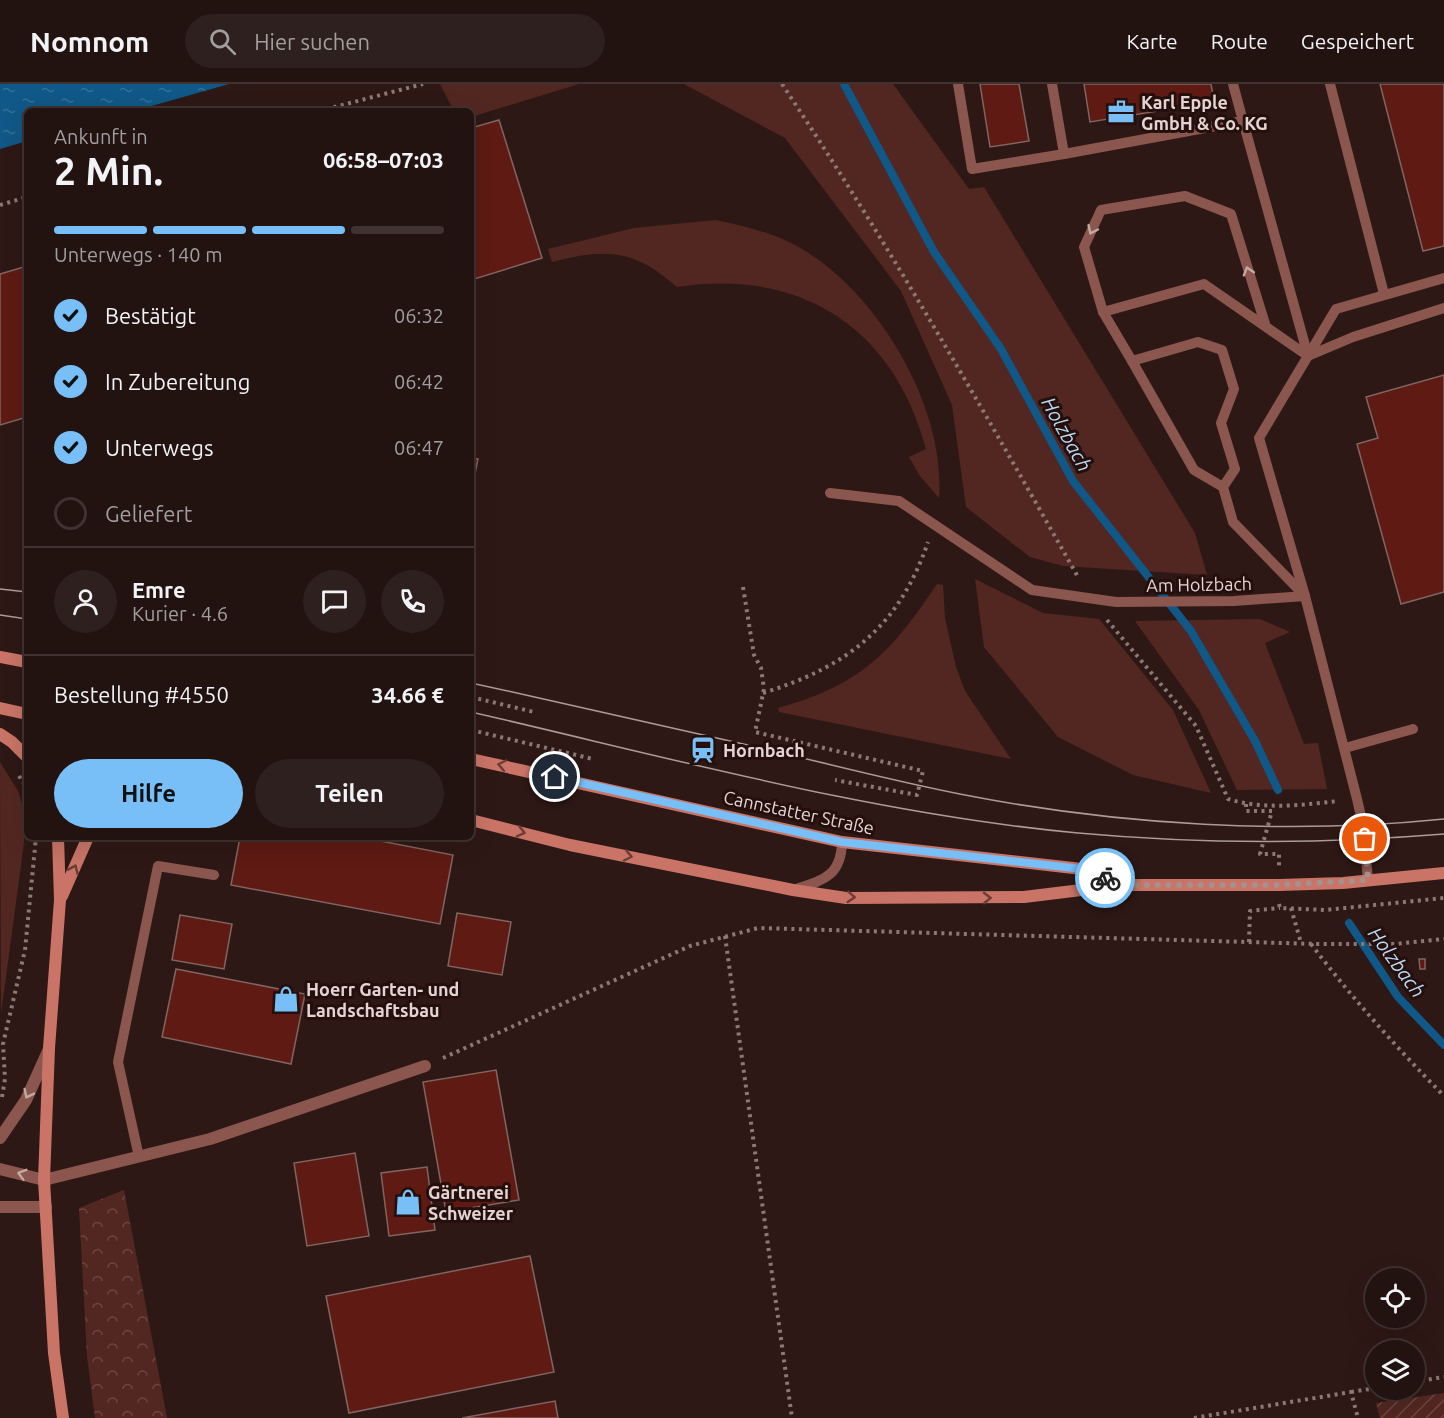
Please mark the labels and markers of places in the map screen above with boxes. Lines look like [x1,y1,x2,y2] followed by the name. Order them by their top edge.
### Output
[1141,92,1268,133] place label: Karl Epple GmbH & Co. KG
[1106,97,1136,127] office icon: Karl Epple GmbH & Co. KG
[688,735,718,765] station icon: Hornbach
[723,740,805,760] place label: Hornbach
[529,751,580,802] pin
[1339,813,1390,864] pin
[306,979,459,1020] place label: Hoerr Garten- und Landschaftsbau
[271,984,301,1014] shop icon: Hoerr Garten- und Landschaftsbau
[428,1182,514,1223] place label: Gärtnerei Schweizer
[393,1187,423,1217] shop icon: Gärtnerei Schweizer

